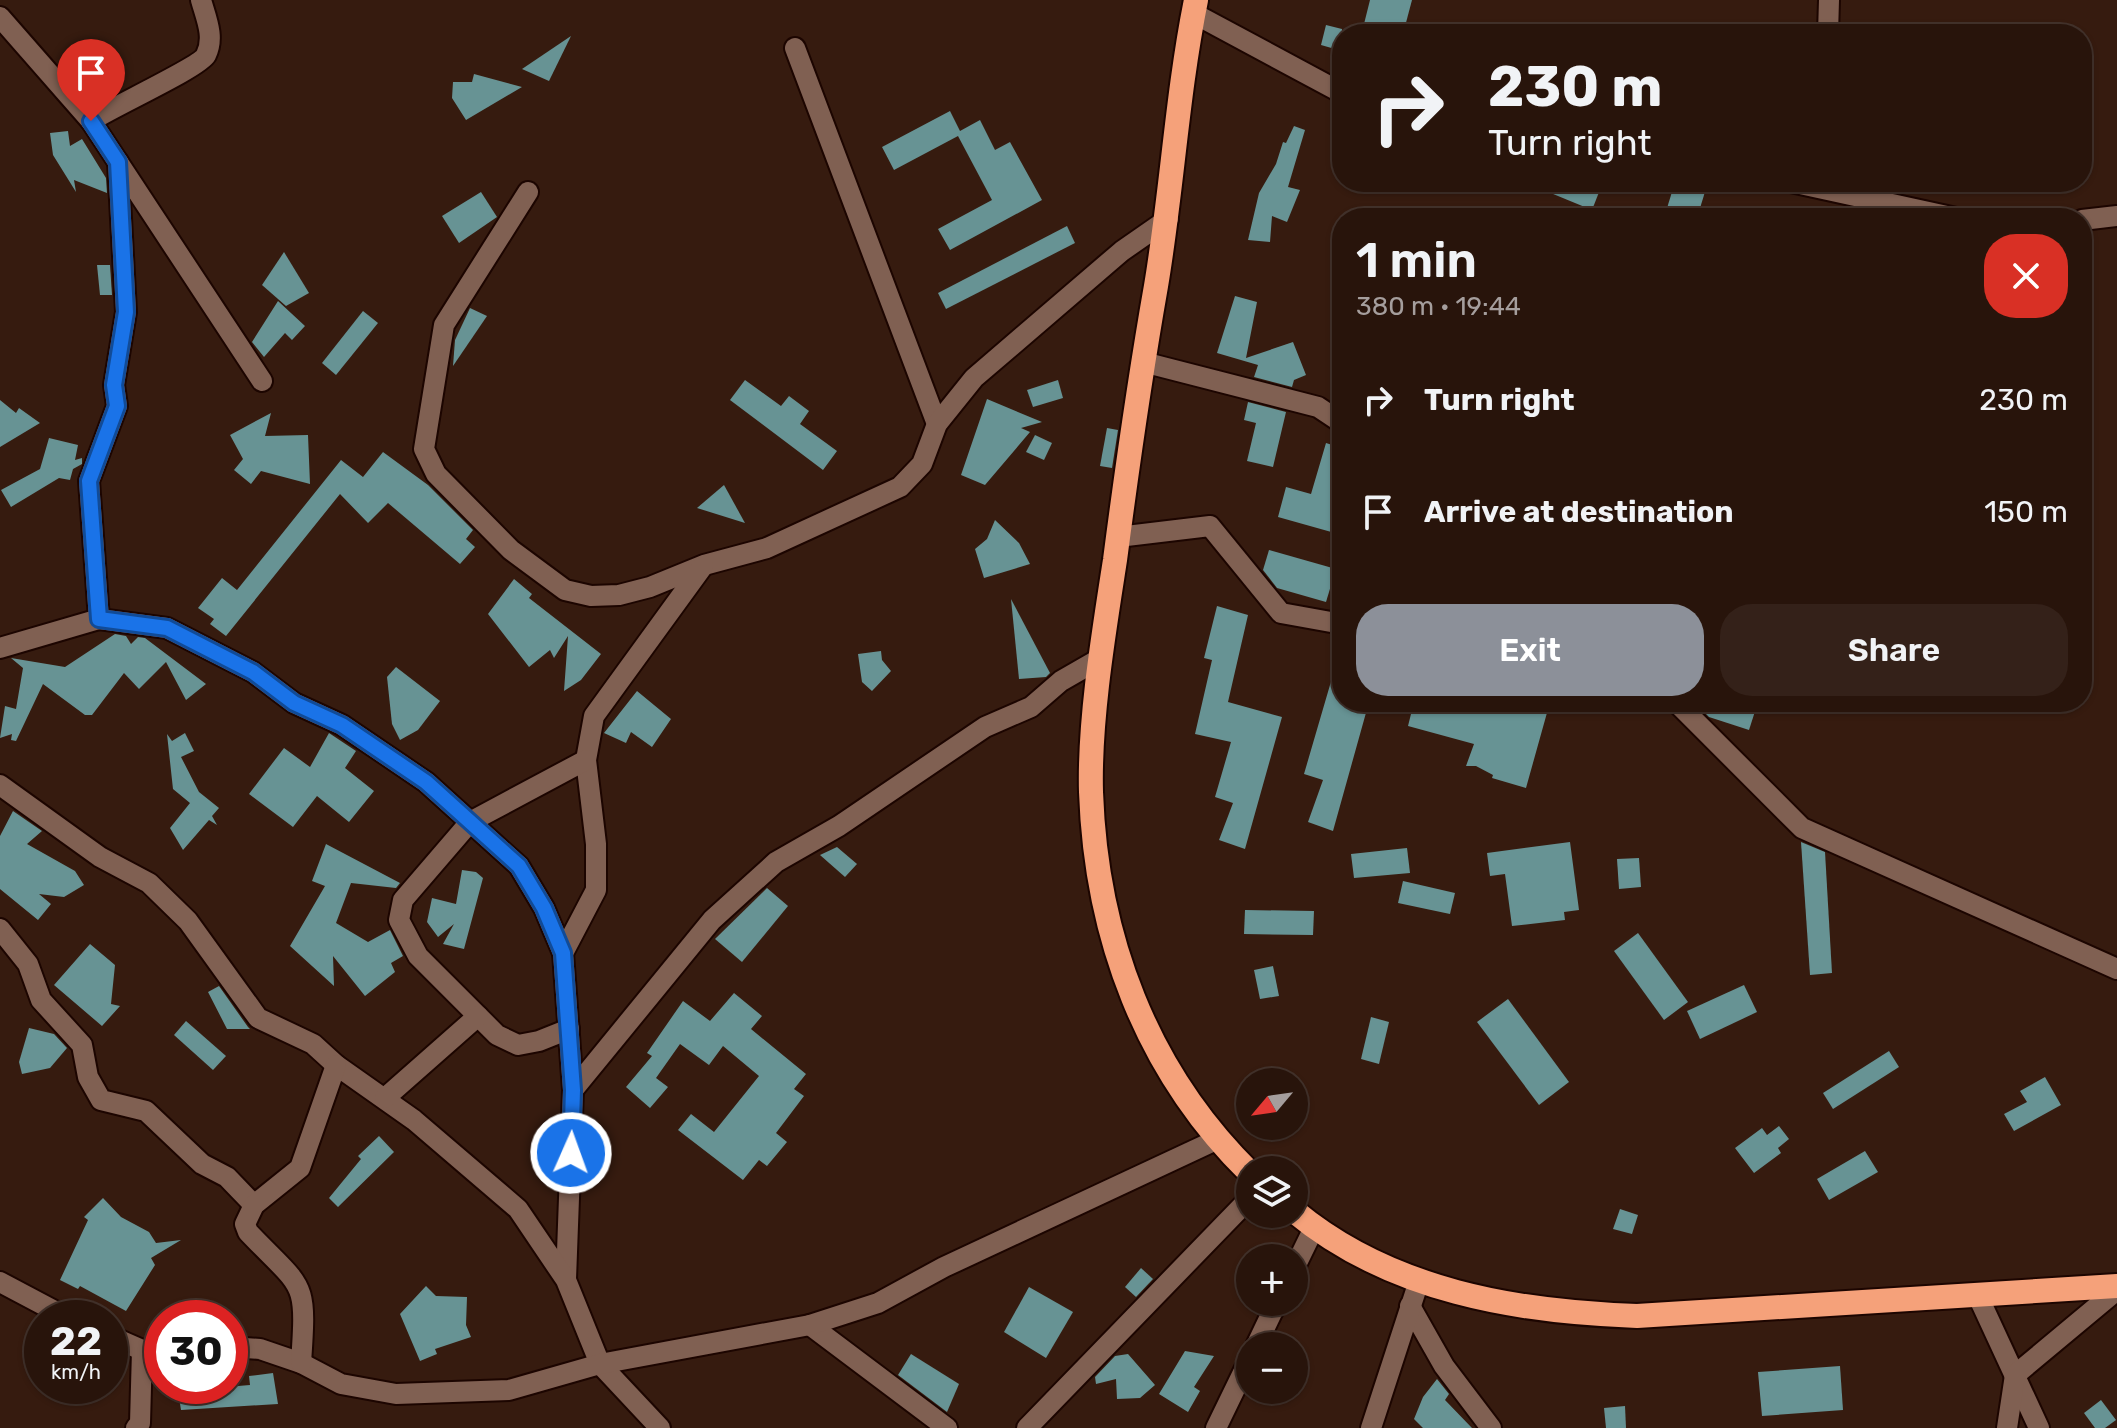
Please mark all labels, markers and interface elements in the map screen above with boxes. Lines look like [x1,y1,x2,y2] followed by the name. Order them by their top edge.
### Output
[57,39,125,121] pin
[69,51,113,95] icon: arrive
[1488,54,1663,120] text: 230 m
[1356,56,1460,160] icon: right
[1488,121,1652,164] text: Turn right
[1356,232,1477,289] text: 1 min
[1984,234,2068,318] button: close
[1356,291,1521,322] text: 380 m · 19:44
[1356,378,1400,422] icon: right
[1424,382,1575,418] text: Turn right
[1979,382,2068,418] text: 230 m
[1356,490,1400,534] icon: arrive
[1424,494,1734,530] text: Arrive at destination
[1984,494,2068,530] text: 150 m
[1356,604,1704,696] button: Exit
[1720,604,2068,696] button: Share
[1236,1068,1308,1140] north arrow
[1236,1068,1308,1404] map controls
[529,1111,613,1195] position arrow
[1236,1156,1308,1228] button: layers
[1236,1244,1308,1316] button: +
[144,1300,248,1404] speed limit sign: 30
[50,1318,102,1365] text: 22
[1236,1332,1308,1404] button: −
[51,1360,101,1384] text: km/h

